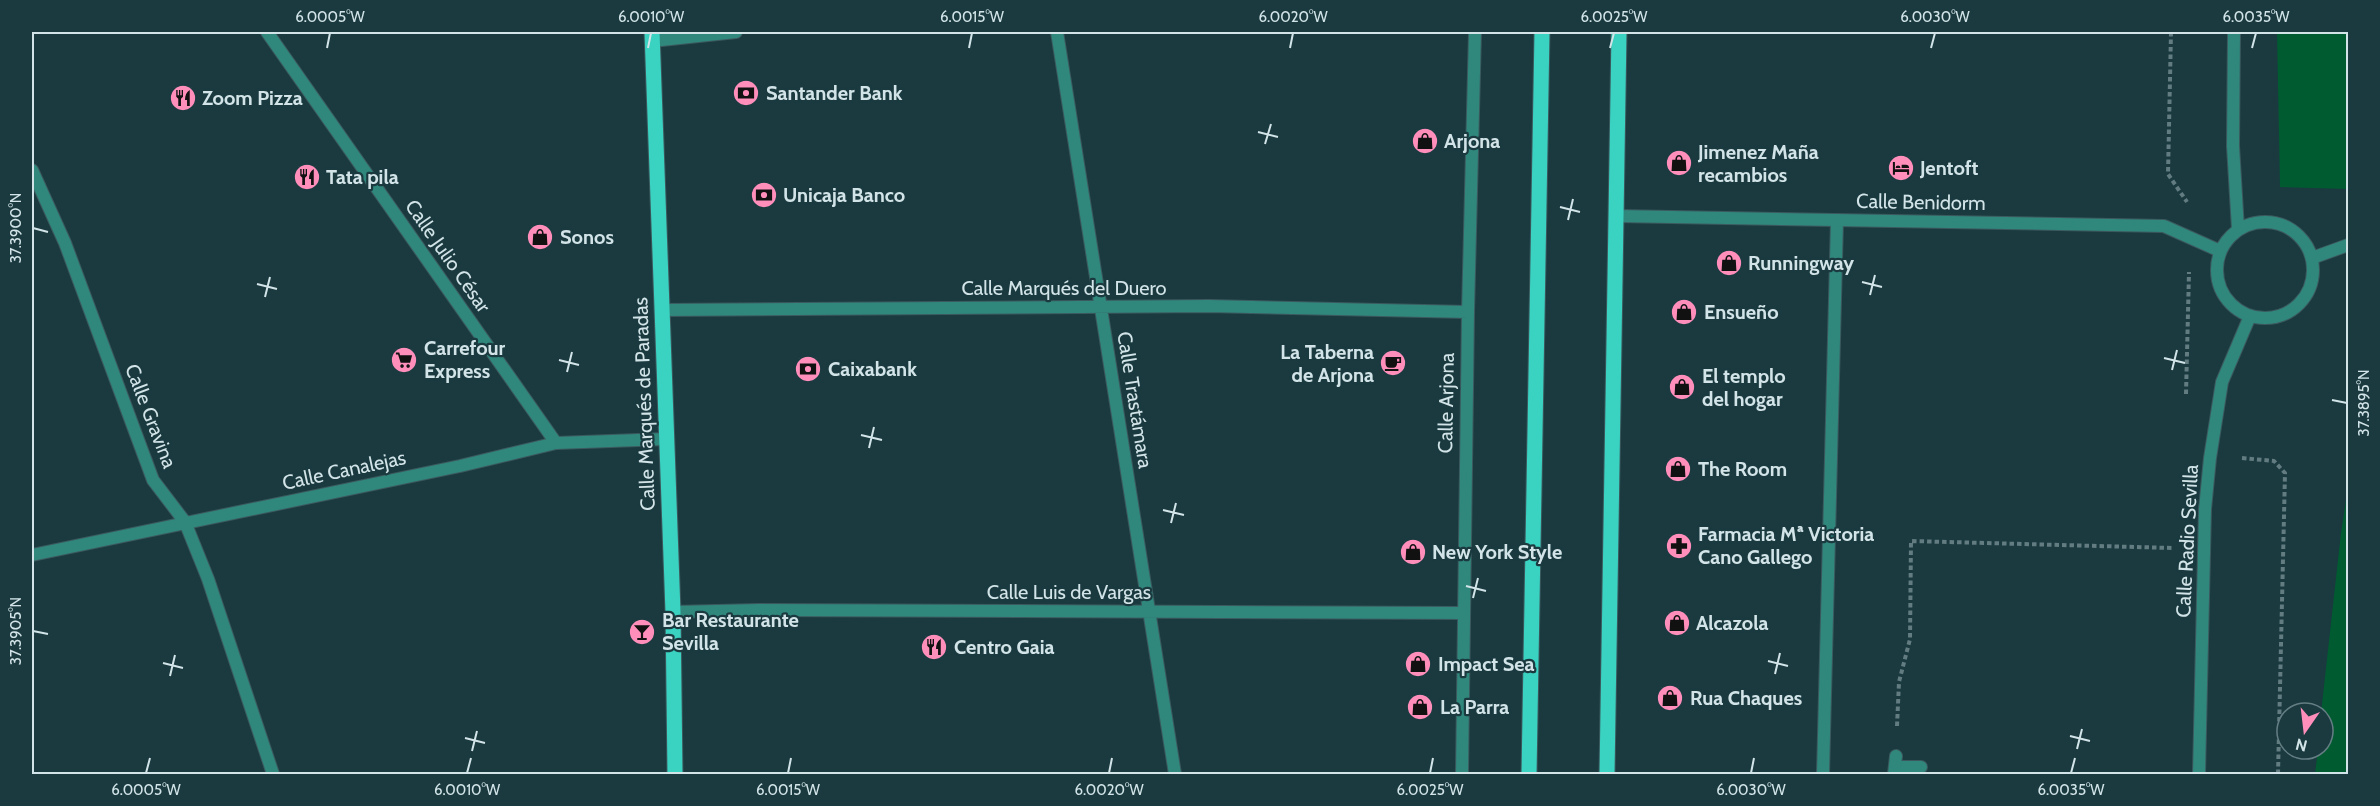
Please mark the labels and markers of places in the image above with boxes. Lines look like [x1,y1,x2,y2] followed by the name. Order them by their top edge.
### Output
[731,78,761,108] bank icon: Santander Bank
[766,81,903,105] place label: Santander Bank
[168,83,198,113] restaurant icon: Zoom Pizza
[202,86,303,110] place label: Zoom Pizza
[1410,126,1440,156] shop icon: Arjona
[1444,129,1500,153] place label: Arjona
[1697,140,1819,187] place label: Jimenez Maña recambios
[1664,148,1694,178] shop icon: Jimenez Maña recambios
[1886,153,1916,183] hotel icon: Jentoft
[1919,156,1979,180] place label: Jentoft
[292,162,322,192] restaurant icon: Tata pila
[326,165,399,189] place label: Tata pila
[749,180,779,210] bank icon: Unicaja Banco
[783,183,905,207] place label: Unicaja Banco
[525,222,555,252] shop icon: Sonos
[560,225,614,249] place label: Sonos
[1714,248,1744,278] shop icon: Runningway
[1748,251,1854,275] place label: Runningway
[1669,297,1699,327] shop icon: Ensueño
[1704,300,1779,324] place label: Ensueño
[424,336,506,383] place label: Carrefour Express
[1280,340,1374,387] place label: La Taberna de Arjona
[389,345,419,375] supermarket icon: Carrefour Express
[1378,348,1408,378] cafe icon: La Taberna de Arjona
[793,354,823,384] bank icon: Caixabank
[828,357,917,381] place label: Caixabank
[1702,364,1786,411] place label: El templo del hogar
[1667,372,1697,402] shop icon: El templo del hogar
[1663,454,1693,484] shop icon: The Room
[1698,457,1787,481] place label: The Room
[1698,522,1874,569] place label: Farmacia Mª Victoria Cano Gallego
[1664,531,1694,561] pharmacy icon: Farmacia Mª Victoria Cano Gallego
[1398,537,1428,567] shop icon: New York Style
[1432,540,1562,564] place label: New York Style
[662,608,799,655] place label: Bar Restaurante Sevilla
[1662,608,1692,638] shop icon: Alcazola
[1696,611,1769,635] place label: Alcazola
[627,617,657,647] bar icon: Bar Restaurante Sevilla
[919,632,949,662] restaurant icon: Centro Gaia
[954,635,1054,659] place label: Centro Gaia
[1403,649,1433,679] shop icon: Impact Sea
[1438,652,1535,676] place label: Impact Sea
[1655,683,1685,713] shop icon: Rua Chaques
[1690,686,1802,710] place label: Rua Chaques
[1405,692,1435,722] shop icon: La Parra
[1440,695,1509,719] place label: La Parra

